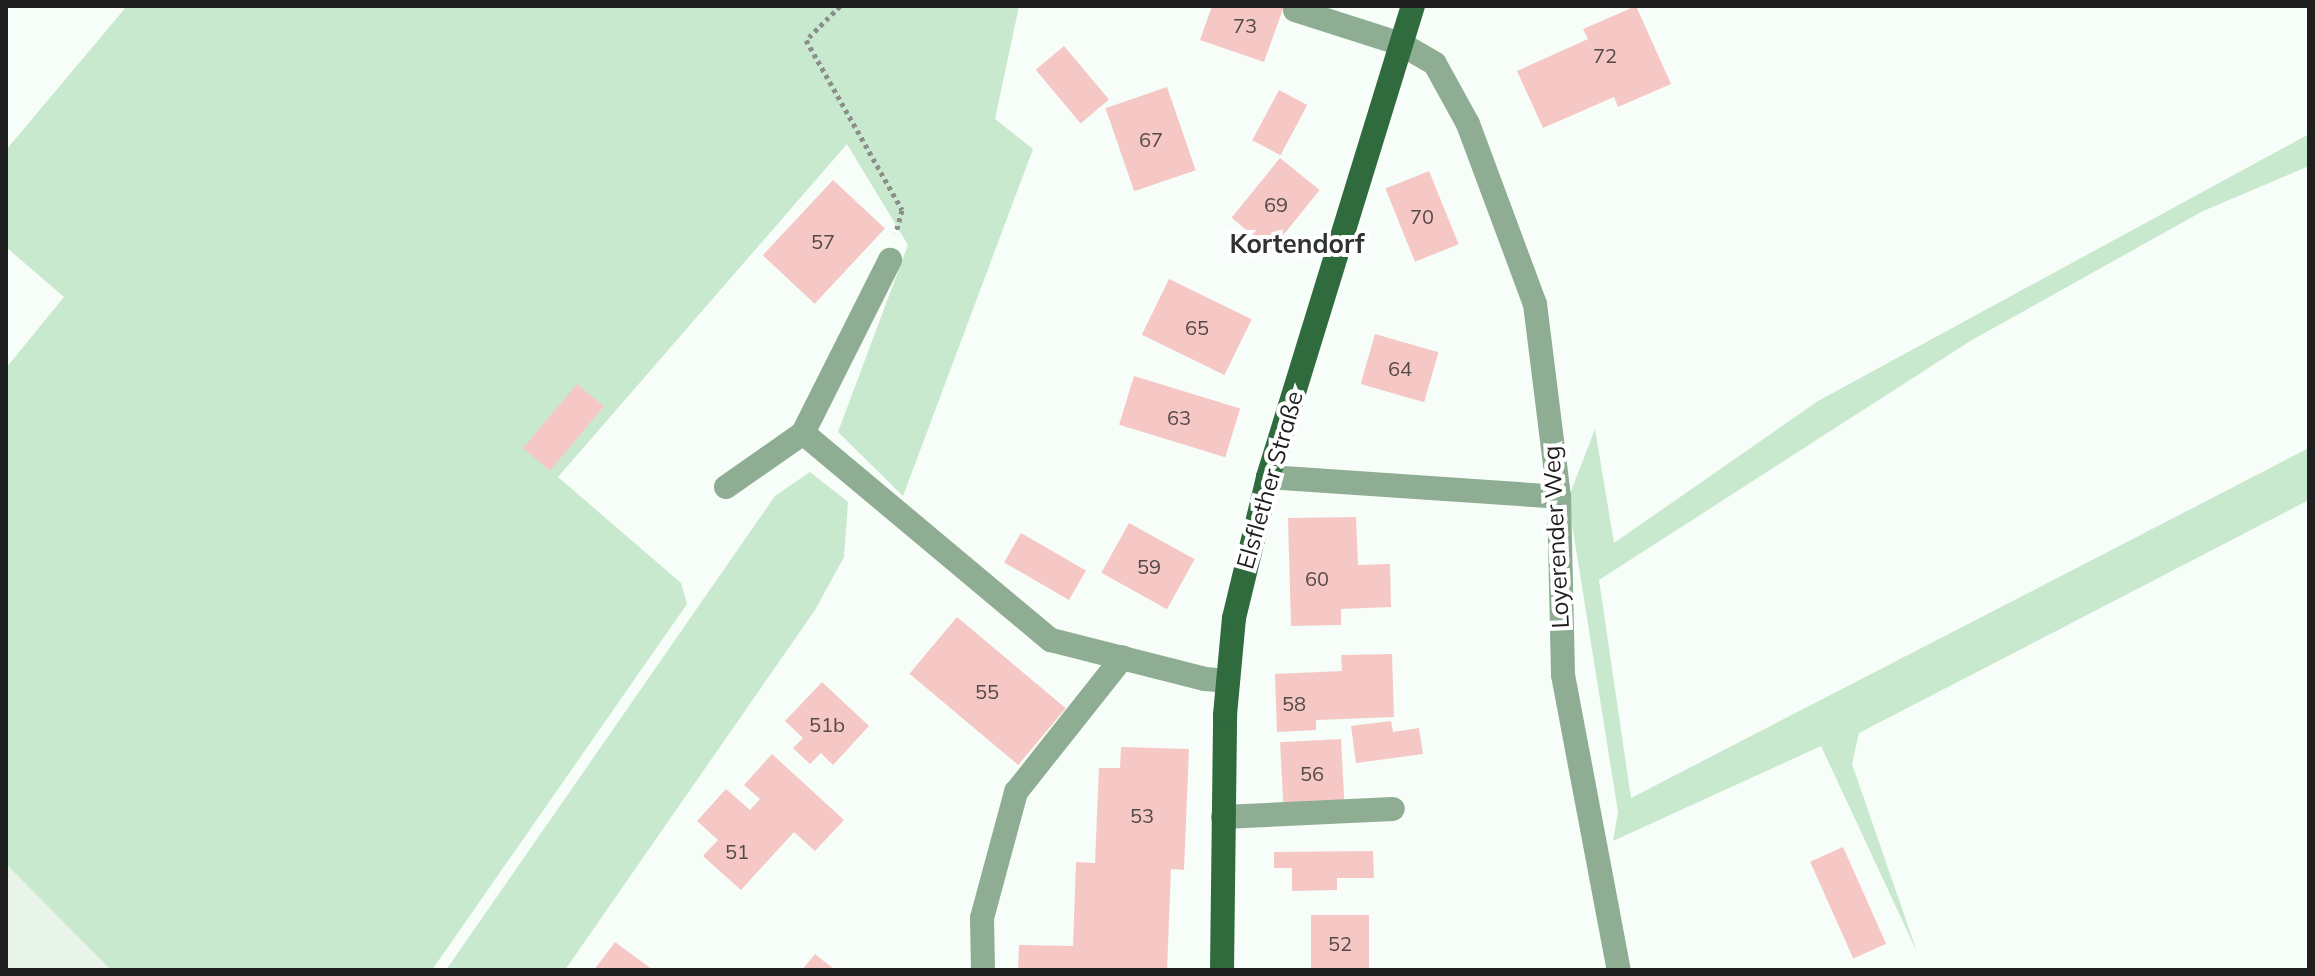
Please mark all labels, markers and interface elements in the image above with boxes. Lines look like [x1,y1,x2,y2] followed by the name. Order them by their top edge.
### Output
[1233,13,1257,37] house number: 73
[1593,43,1617,67] house number: 72
[1139,127,1163,151] house number: 67
[1264,192,1288,216] house number: 69
[1410,204,1434,228] house number: 70
[1230,228,1364,260] district label: Kortendorf
[811,229,835,253] house number: 57
[1185,315,1209,339] house number: 65
[1388,356,1412,380] house number: 64
[1231,388,1309,572] street label: Elsflether Straße
[1167,405,1191,429] house number: 63
[1537,445,1575,629] street label: Loyerender Weg
[1137,554,1161,578] house number: 59
[1305,566,1329,590] house number: 60
[975,679,999,703] house number: 55
[1282,691,1306,715] house number: 58
[809,712,845,736] house number: 51b
[1300,761,1324,785] house number: 56
[1130,803,1154,827] house number: 53
[725,839,749,863] house number: 51
[1328,931,1352,955] house number: 52

